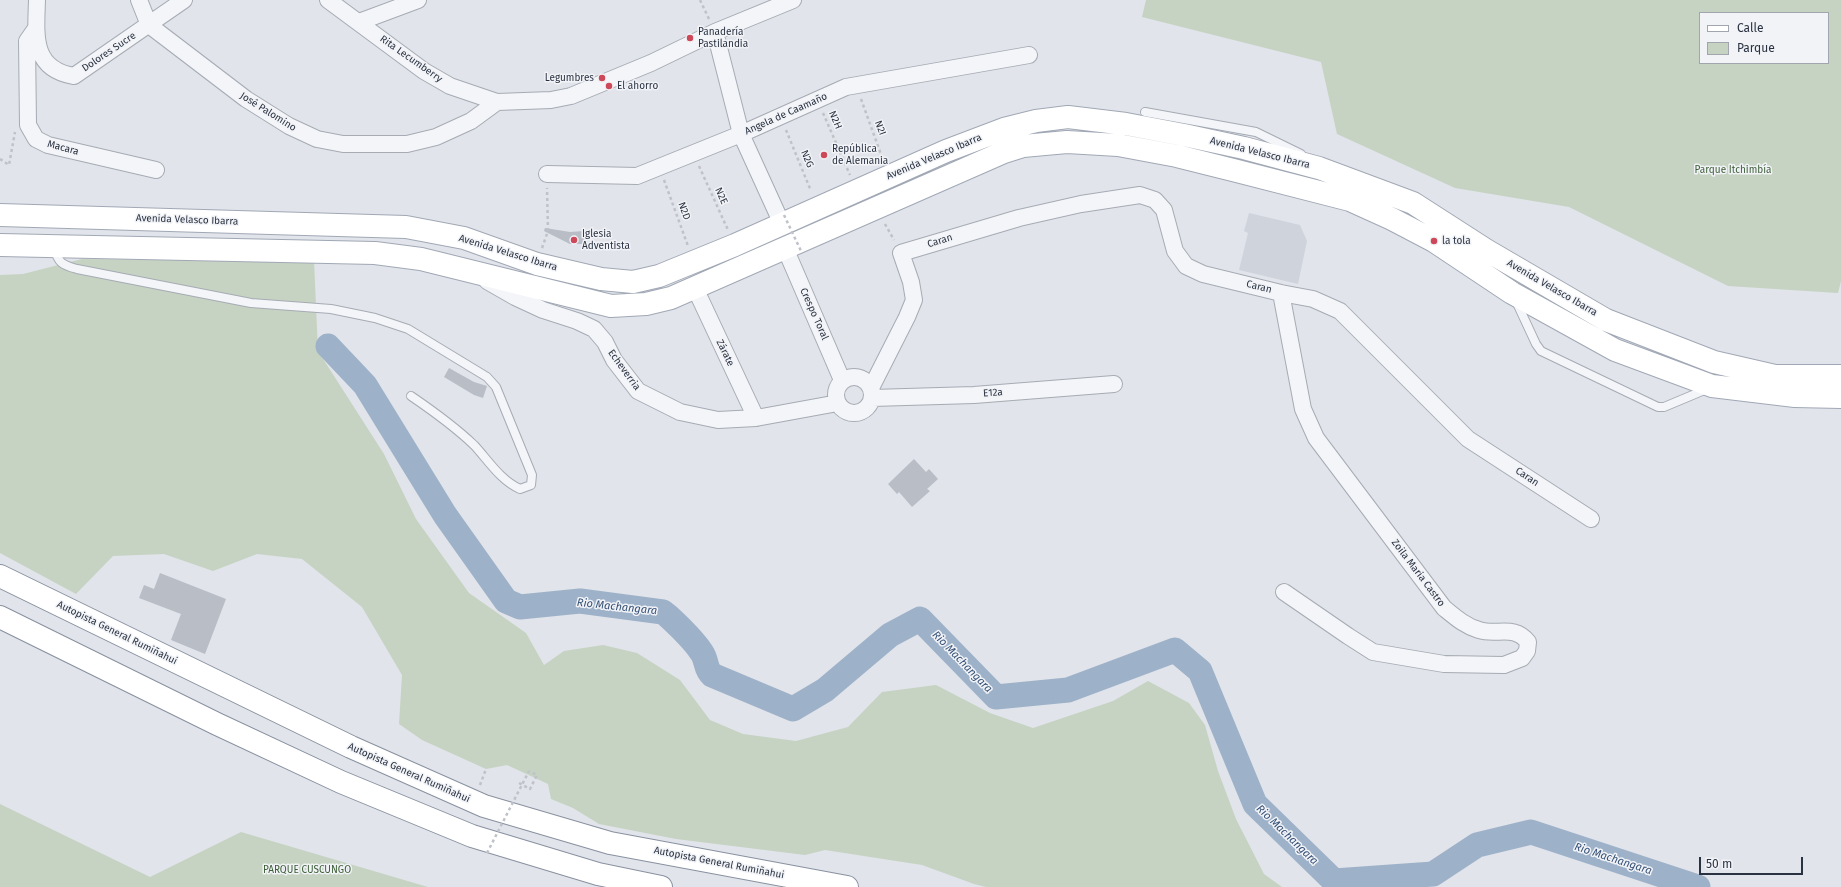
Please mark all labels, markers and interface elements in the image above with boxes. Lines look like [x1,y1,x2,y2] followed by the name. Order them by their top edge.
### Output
[1699,12,1829,64] legend
[1737,21,1764,35] text: Calle
[698,26,748,50] place label: Panadería Pastilandia
[80,30,138,74] street label: Dolores Sucre
[377,33,445,85] street label: Rita Lecumberry
[685,33,695,43] marker: Panadería Pastilandia
[1737,41,1775,55] text: Parque
[545,72,594,84] place label: Legumbres
[597,73,607,83] marker: Legumbres
[617,80,658,92] place label: El ahorro
[604,81,614,91] marker: El ahorro
[238,90,298,134] street label: José Palomino
[743,90,829,138] street label: Angela de Caamaño
[826,109,844,131] street label: N2H
[872,119,888,137] street label: N2I
[884,131,984,183] street label: Avenida Velasco Ibarra
[1209,135,1311,171] street label: Avenida Velasco Ibarra
[46,138,80,158] street label: Macara
[832,143,888,166] place label: República de Alemania
[798,148,816,170] street label: N2G
[819,150,829,160] marker: República de Alemania
[1695,164,1771,176] park label: Parque Itchimbía
[712,186,730,206] street label: N2E
[675,200,693,222] street label: N2D
[136,212,238,228] street label: Avenida Velasco Ibarra
[582,228,630,252] place label: Iglesia Adventista
[926,231,954,251] street label: Caran
[457,232,559,274] street label: Avenida Velasco Ibarra
[569,235,579,245] marker: Iglesia Adventista
[1442,235,1471,247] place label: la tola
[1429,236,1439,246] marker: la tola
[1505,257,1599,319] street label: Avenida Velasco Ibarra
[1245,278,1273,296] street label: Caran
[797,286,831,342] street label: Crespo Toral
[713,338,737,368] street label: Zárate
[605,347,643,393] street label: Echeverria
[983,386,1003,400] street label: E12a
[1513,465,1541,489] street label: Caran
[1389,537,1447,609] street label: Zoila Maria Castro
[576,596,658,618] water label: Rio Machangara
[55,599,179,667] street label: Autopista General Rumiñahui
[929,628,995,696] water label: Rio Machangara
[346,741,472,805] street label: Autopista General Rumiñahui
[1253,802,1321,868] water label: Rio Machangara
[1573,840,1653,878] water label: Rio Machangara
[653,844,785,882] street label: Autopista General Rumiñahui
[1701,849,1805,875] scale bar
[1706,857,1732,871] text: 50 m
[263,864,351,876] park label: PARQUE CUSCUNGO

